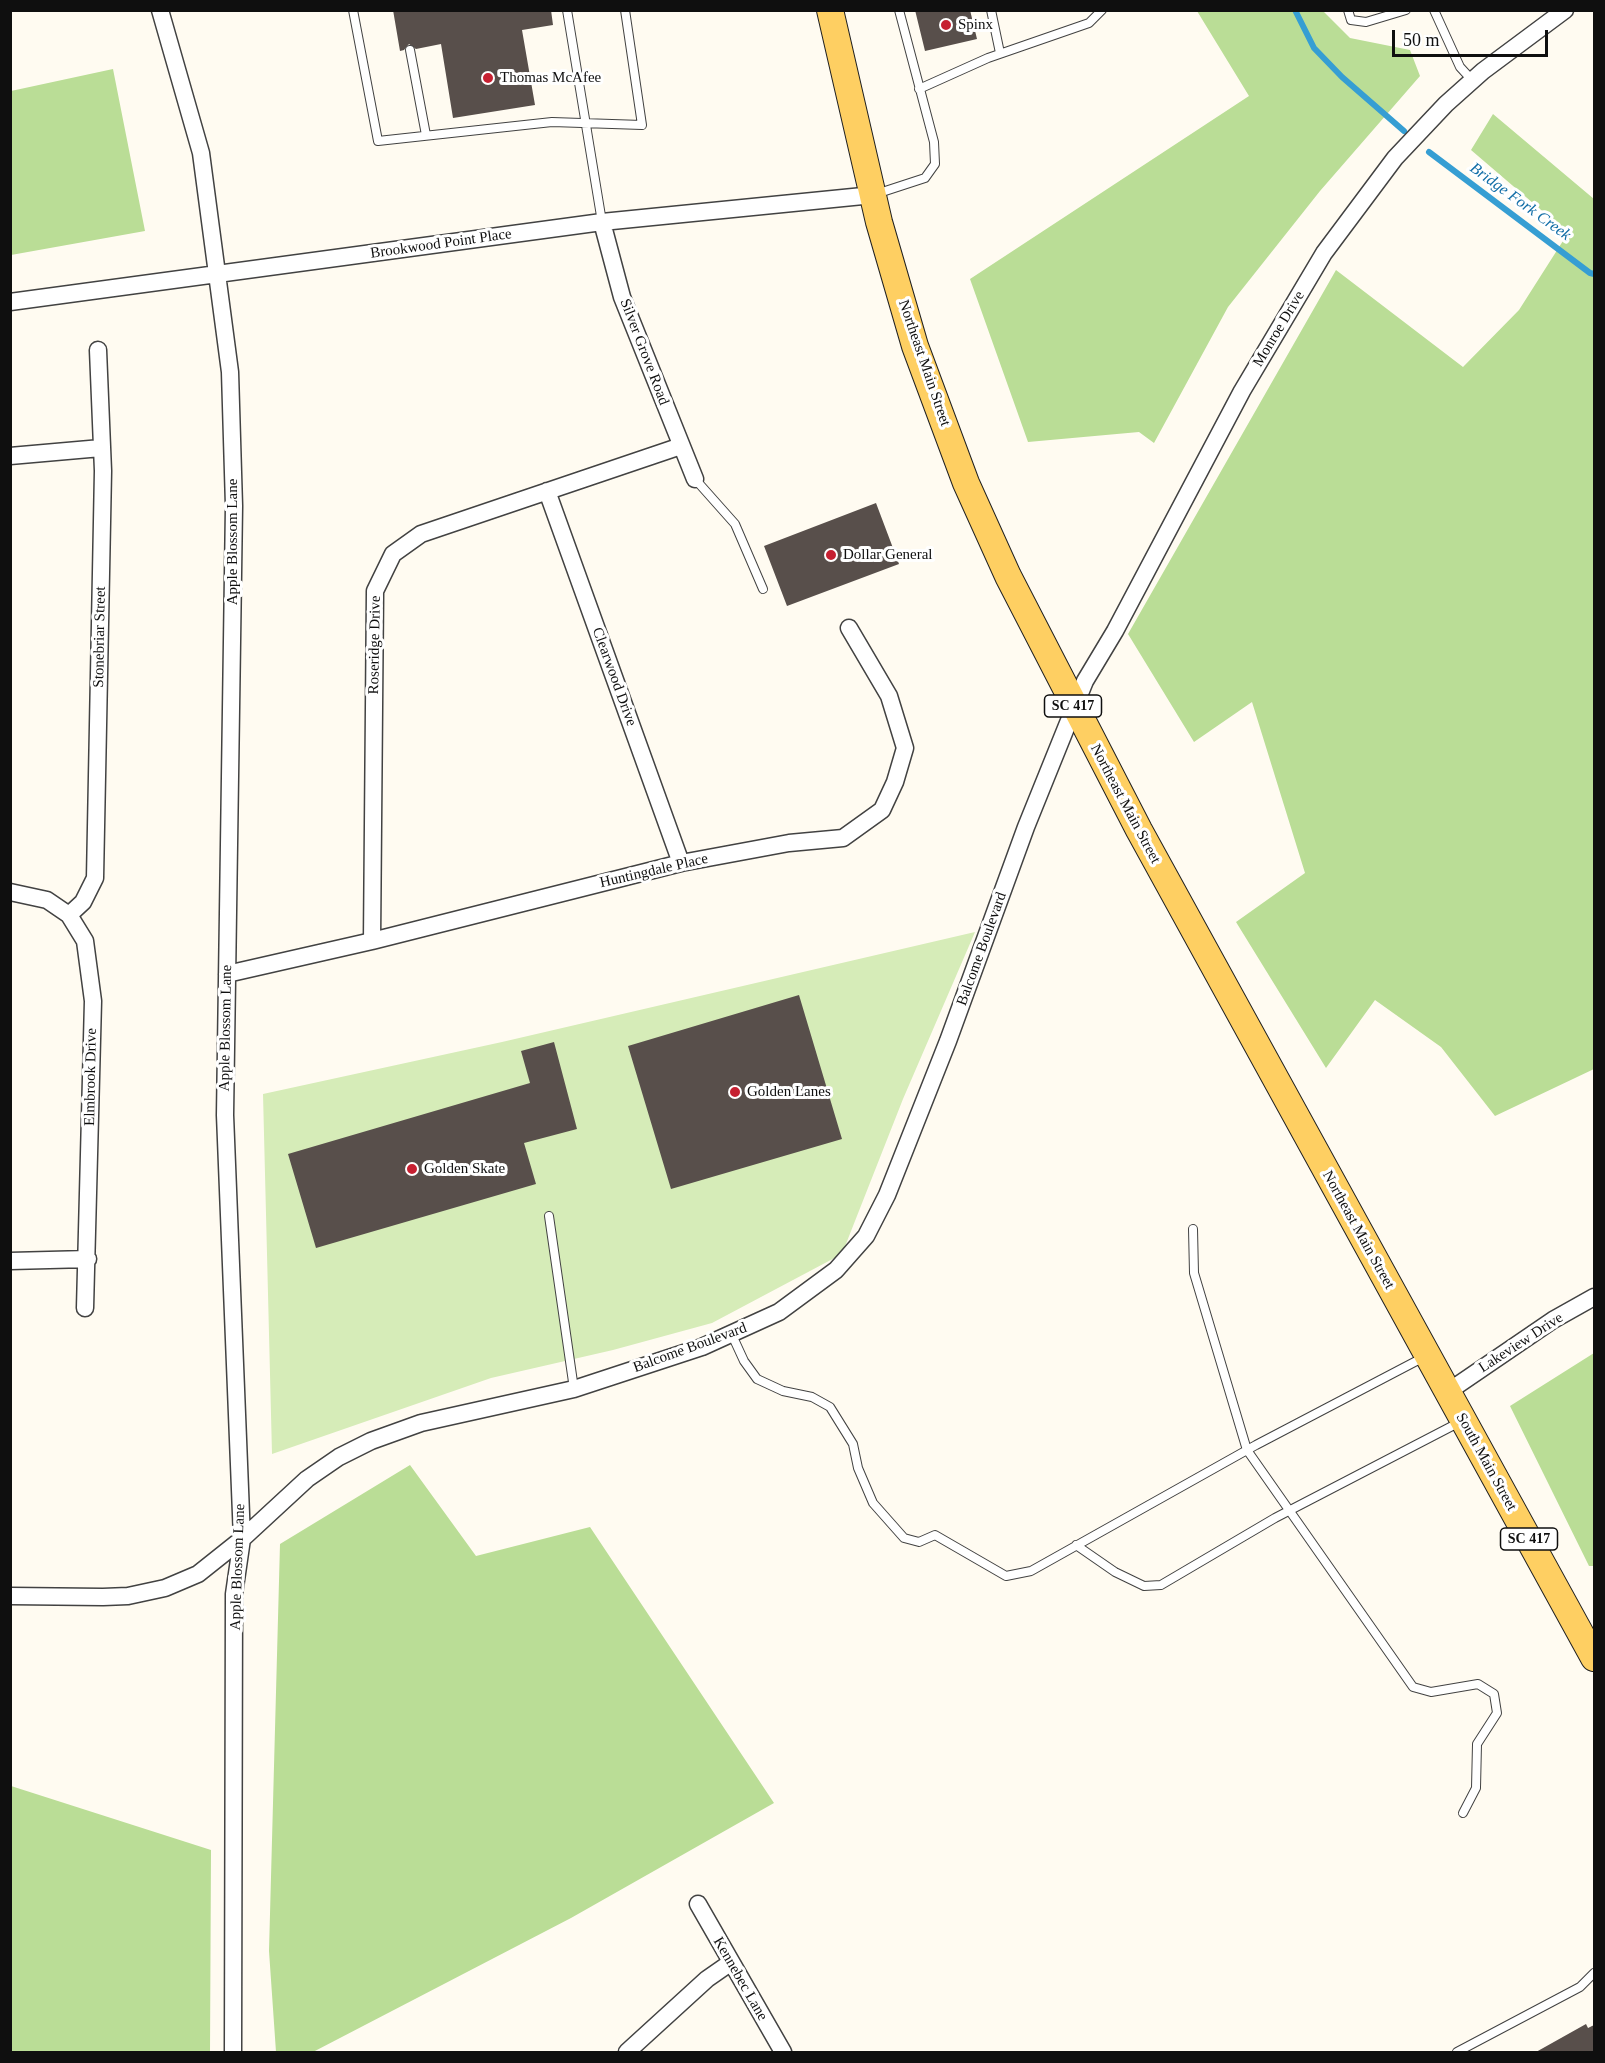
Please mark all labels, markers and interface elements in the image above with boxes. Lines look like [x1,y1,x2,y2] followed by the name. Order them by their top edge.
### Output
[958,16,993,34] place label: Spinx
[939,18,953,32] marker: Spinx
[1395,18,1551,56] scale bar
[1403,30,1440,50] text: 50 m
[500,69,601,87] place label: Thomas McAfee
[481,71,495,85] marker: Thomas McAfee
[1466,159,1574,245] water label: Bridge Fork Creek
[369,225,513,263] street label: Brookwood Point Place
[1249,288,1309,370] street label: Monroe Drive
[615,296,673,408] street label: Silver Grove Road
[894,297,954,429] street label: Northeast Main Street
[224,479,242,605] street label: Apple Blossom Lane
[843,546,933,564] place label: Dollar General
[824,548,838,562] marker: Dollar General
[90,586,110,688] street label: Stonebriar Street
[365,595,385,695] street label: Roseridge Drive
[588,625,640,729] street label: Clearwood Drive
[1044,695,1102,717] road number: SC 417
[1086,741,1164,867] street label: Northeast Main Street
[598,850,710,892] street label: Huntingdale Place
[953,890,1011,1008] street label: Balcome Boulevard
[216,965,236,1091] street label: Apple Blossom Lane
[81,1028,101,1126] street label: Elmbrook Drive
[747,1083,831,1101] place label: Golden Lanes
[728,1085,742,1099] marker: Golden Lanes
[424,1160,505,1178] place label: Golden Skate
[405,1162,419,1176] marker: Golden Skate
[1318,1168,1398,1292] street label: Northeast Main Street
[1475,1309,1567,1377] street label: Lakeview Drive
[631,1319,749,1377] street label: Balcome Boulevard
[1452,1410,1520,1514] street label: South Main Street
[227,1503,249,1631] street label: Apple Blossom Lane
[1500,1528,1558,1550] road number: SC 417
[709,1934,771,2024] street label: Kennebec Lane

